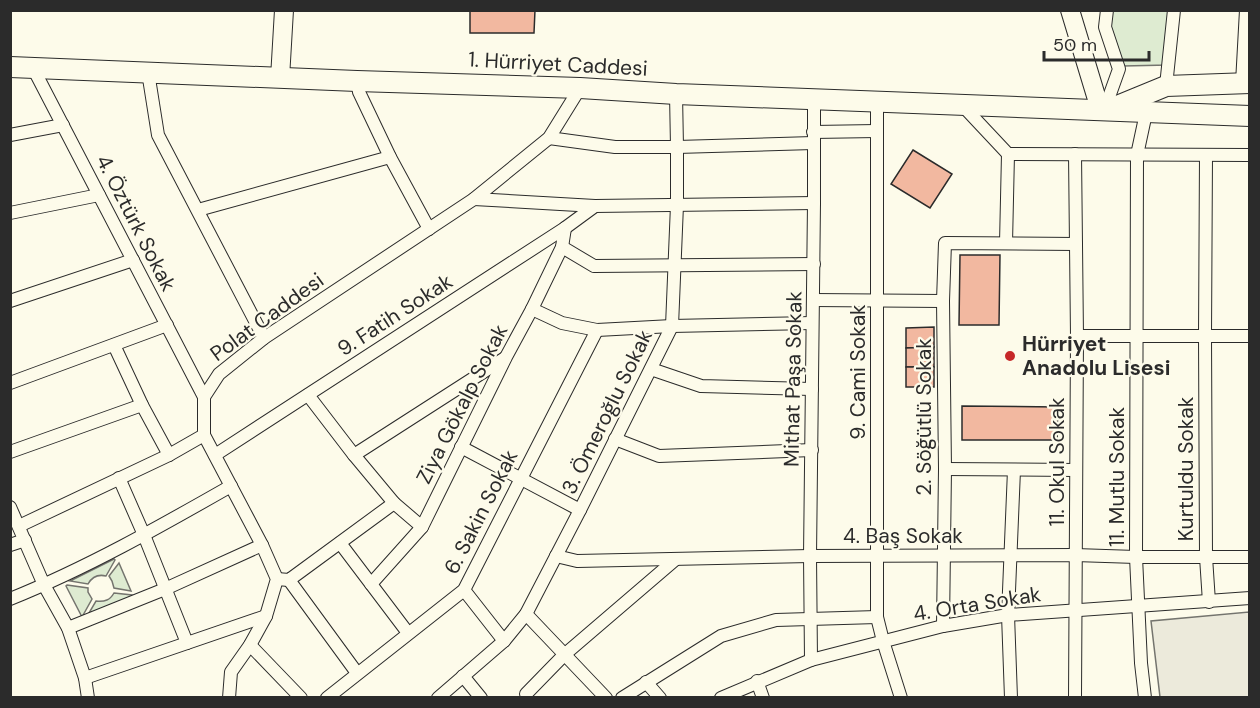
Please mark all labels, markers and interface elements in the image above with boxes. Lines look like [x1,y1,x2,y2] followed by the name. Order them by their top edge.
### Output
[1044,24,1149,62] scale bar
[1053,33,1097,57] text: 50 m
[468,45,648,83] street label: 1. Hürriyet Caddesi
[90,150,183,296] street label: 4. Öztürk Sokak
[205,266,329,368] street label: Polat Caddesi
[332,267,458,363] street label: 9. Fatih Sokak
[777,290,809,467] street label: Mithat Paşa Sokak
[844,304,872,440] street label: 9. Cami Sokak
[410,319,514,488] street label: Ziya Gökalp Sokak
[555,325,659,499] street label: 3. Ömeroğlu Sokak
[1022,330,1170,382] place label: Hürriyet Anadolu Lisesi
[910,338,938,496] street label: 2. Söğütlü Sokak
[1003,349,1017,363] marker: Hürriyet Anadolu Lisesi
[1172,396,1200,541] street label: Kurtuldu Sokak
[1043,397,1071,527] street label: 11. Okul Sokak
[1103,406,1131,547] street label: 11. Mutlu Sokak
[438,445,525,579] street label: 6. Sakin Sokak
[843,522,963,550] street label: 4. Baş Sokak
[911,580,1043,628] street label: 4. Orta Sokak

